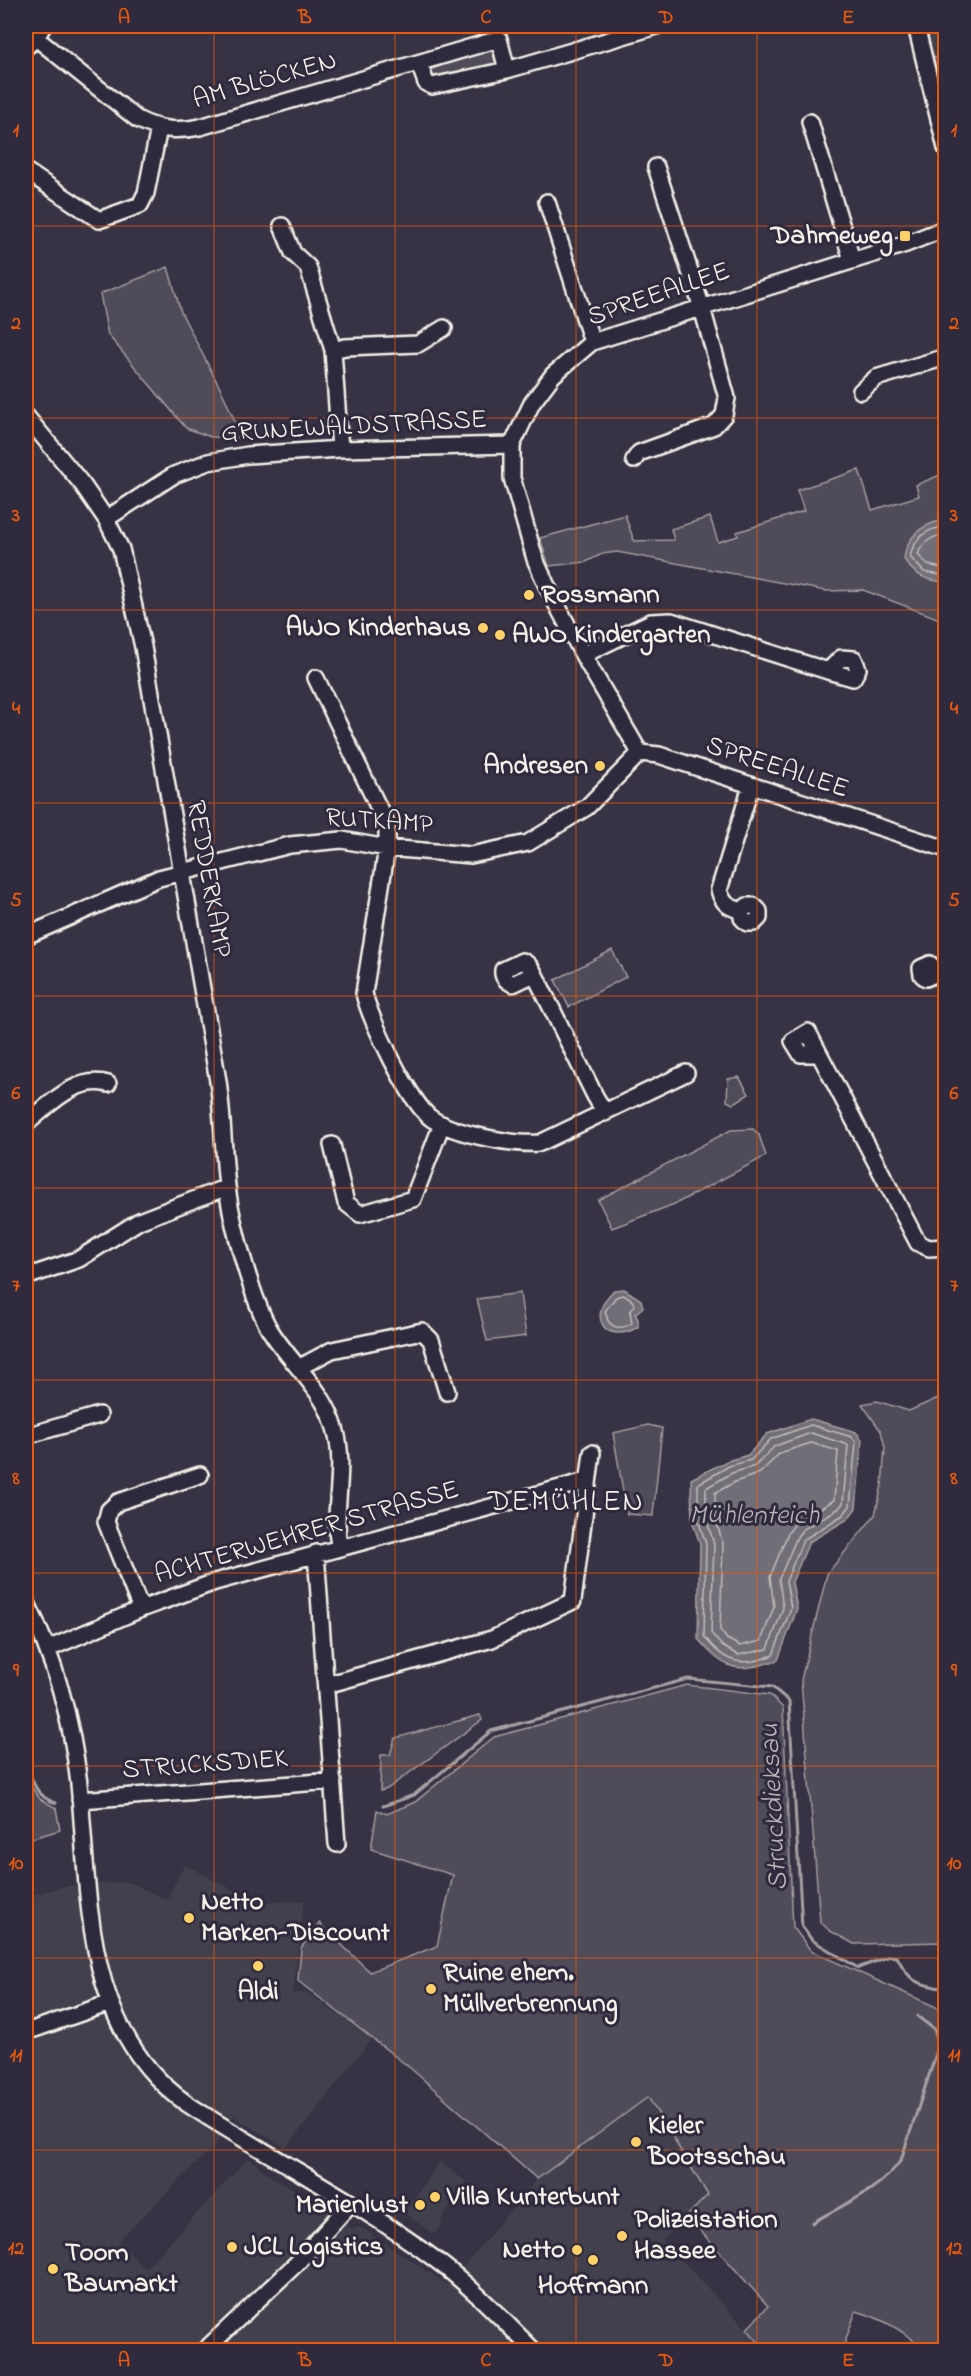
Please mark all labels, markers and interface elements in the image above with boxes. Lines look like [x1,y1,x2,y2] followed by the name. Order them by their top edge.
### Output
[118,4,130,33] text: A
[297,4,312,33] text: B
[481,4,492,33] text: C
[658,4,673,33] text: D
[842,4,854,33] text: E
[188,42,342,120] street label: AM BLÖCKEN
[13,117,20,146] text: 1
[951,117,958,146] text: 1
[769,217,893,257] place label: Dahmeweg
[898,229,912,243] marker: Dahmeweg
[583,252,735,338] street label: SPREEALLEE
[10,310,21,339] text: 2
[948,310,959,339] text: 2
[220,401,488,453] street label: GRUNEWALDSTRASSE
[11,502,20,531] text: 3
[949,502,958,531] text: 3
[541,576,660,615] place label: Rossmann
[522,588,536,602] marker: Rossmann
[286,609,471,648] place label: AWO Kinderhaus
[512,616,711,656] place label: AWO Kindergarten
[476,621,490,635] marker: AWO Kinderhaus
[493,628,507,642] marker: AWO Kindergarten
[12,695,21,724] text: 4
[950,695,959,724] text: 4
[700,727,854,809] street label: SPREEALLEE
[483,747,588,786] place label: Andresen
[593,759,607,773] marker: Andresen
[175,798,241,960] street label: REDDERKAMP
[324,799,434,845] street label: RUTKAMP
[10,887,22,916] text: 5
[948,887,960,916] text: 5
[12,1080,21,1109] text: 6
[950,1080,959,1109] text: 6
[12,1272,21,1301] text: 7
[950,1272,959,1301] text: 7
[11,1465,20,1494] text: 8
[949,1465,958,1494] text: 8
[150,1471,464,1595] street label: ACHTERWEHRER STRASSE
[487,1481,644,1525] district label: DEMÜHLEN
[689,1496,820,1537] water label: Mühlenteich
[12,1657,20,1686] text: 9
[950,1657,958,1686] text: 9
[750,1722,800,1892] water label: Struckdieksau
[121,1740,290,1790] street label: STRUCKSDIEK
[9,1850,24,1879] text: 10
[947,1850,962,1879] text: 10
[201,1883,391,1953] place label: Netto Marken-Discount
[182,1911,196,1925] marker: Netto Marken-Discount
[443,1954,618,2025] place label: Ruine ehem. Müllverbrennung
[251,1959,265,1973] marker: Aldi
[237,1973,279,2012] place label: Aldi
[424,1982,438,1996] marker: Ruine ehem. Müllverbrennung
[10,2042,23,2071] text: 11
[948,2042,961,2071] text: 11
[646,2107,786,2177] place label: Kieler Bootsschau
[629,2135,643,2149] marker: Kieler Bootsschau
[446,2178,621,2217] place label: Villa Kunterbunt
[296,2186,409,2225] place label: Marienlust
[428,2190,442,2204] marker: Villa Kunterbunt
[413,2198,427,2212] marker: Marienlust
[634,2201,778,2271] place label: Polizeistation Hassee
[244,2228,383,2268] place label: JCL Logistics
[615,2229,629,2243] marker: Polizeistation Hassee
[502,2231,565,2270] place label: Netto
[63,2234,179,2304] place label: Toom Baumarkt
[8,2235,24,2264] text: 12
[946,2235,962,2264] text: 12
[225,2240,239,2254] marker: JCL Logistics
[570,2243,584,2257] marker: Netto
[586,2253,600,2267] marker: Hoffmann
[46,2262,60,2276] marker: Toom Baumarkt
[538,2267,648,2306] place label: Hoffmann
[118,2347,130,2376] text: A
[297,2347,312,2376] text: B
[481,2347,492,2376] text: C
[658,2347,673,2376] text: D
[842,2347,854,2376] text: E

